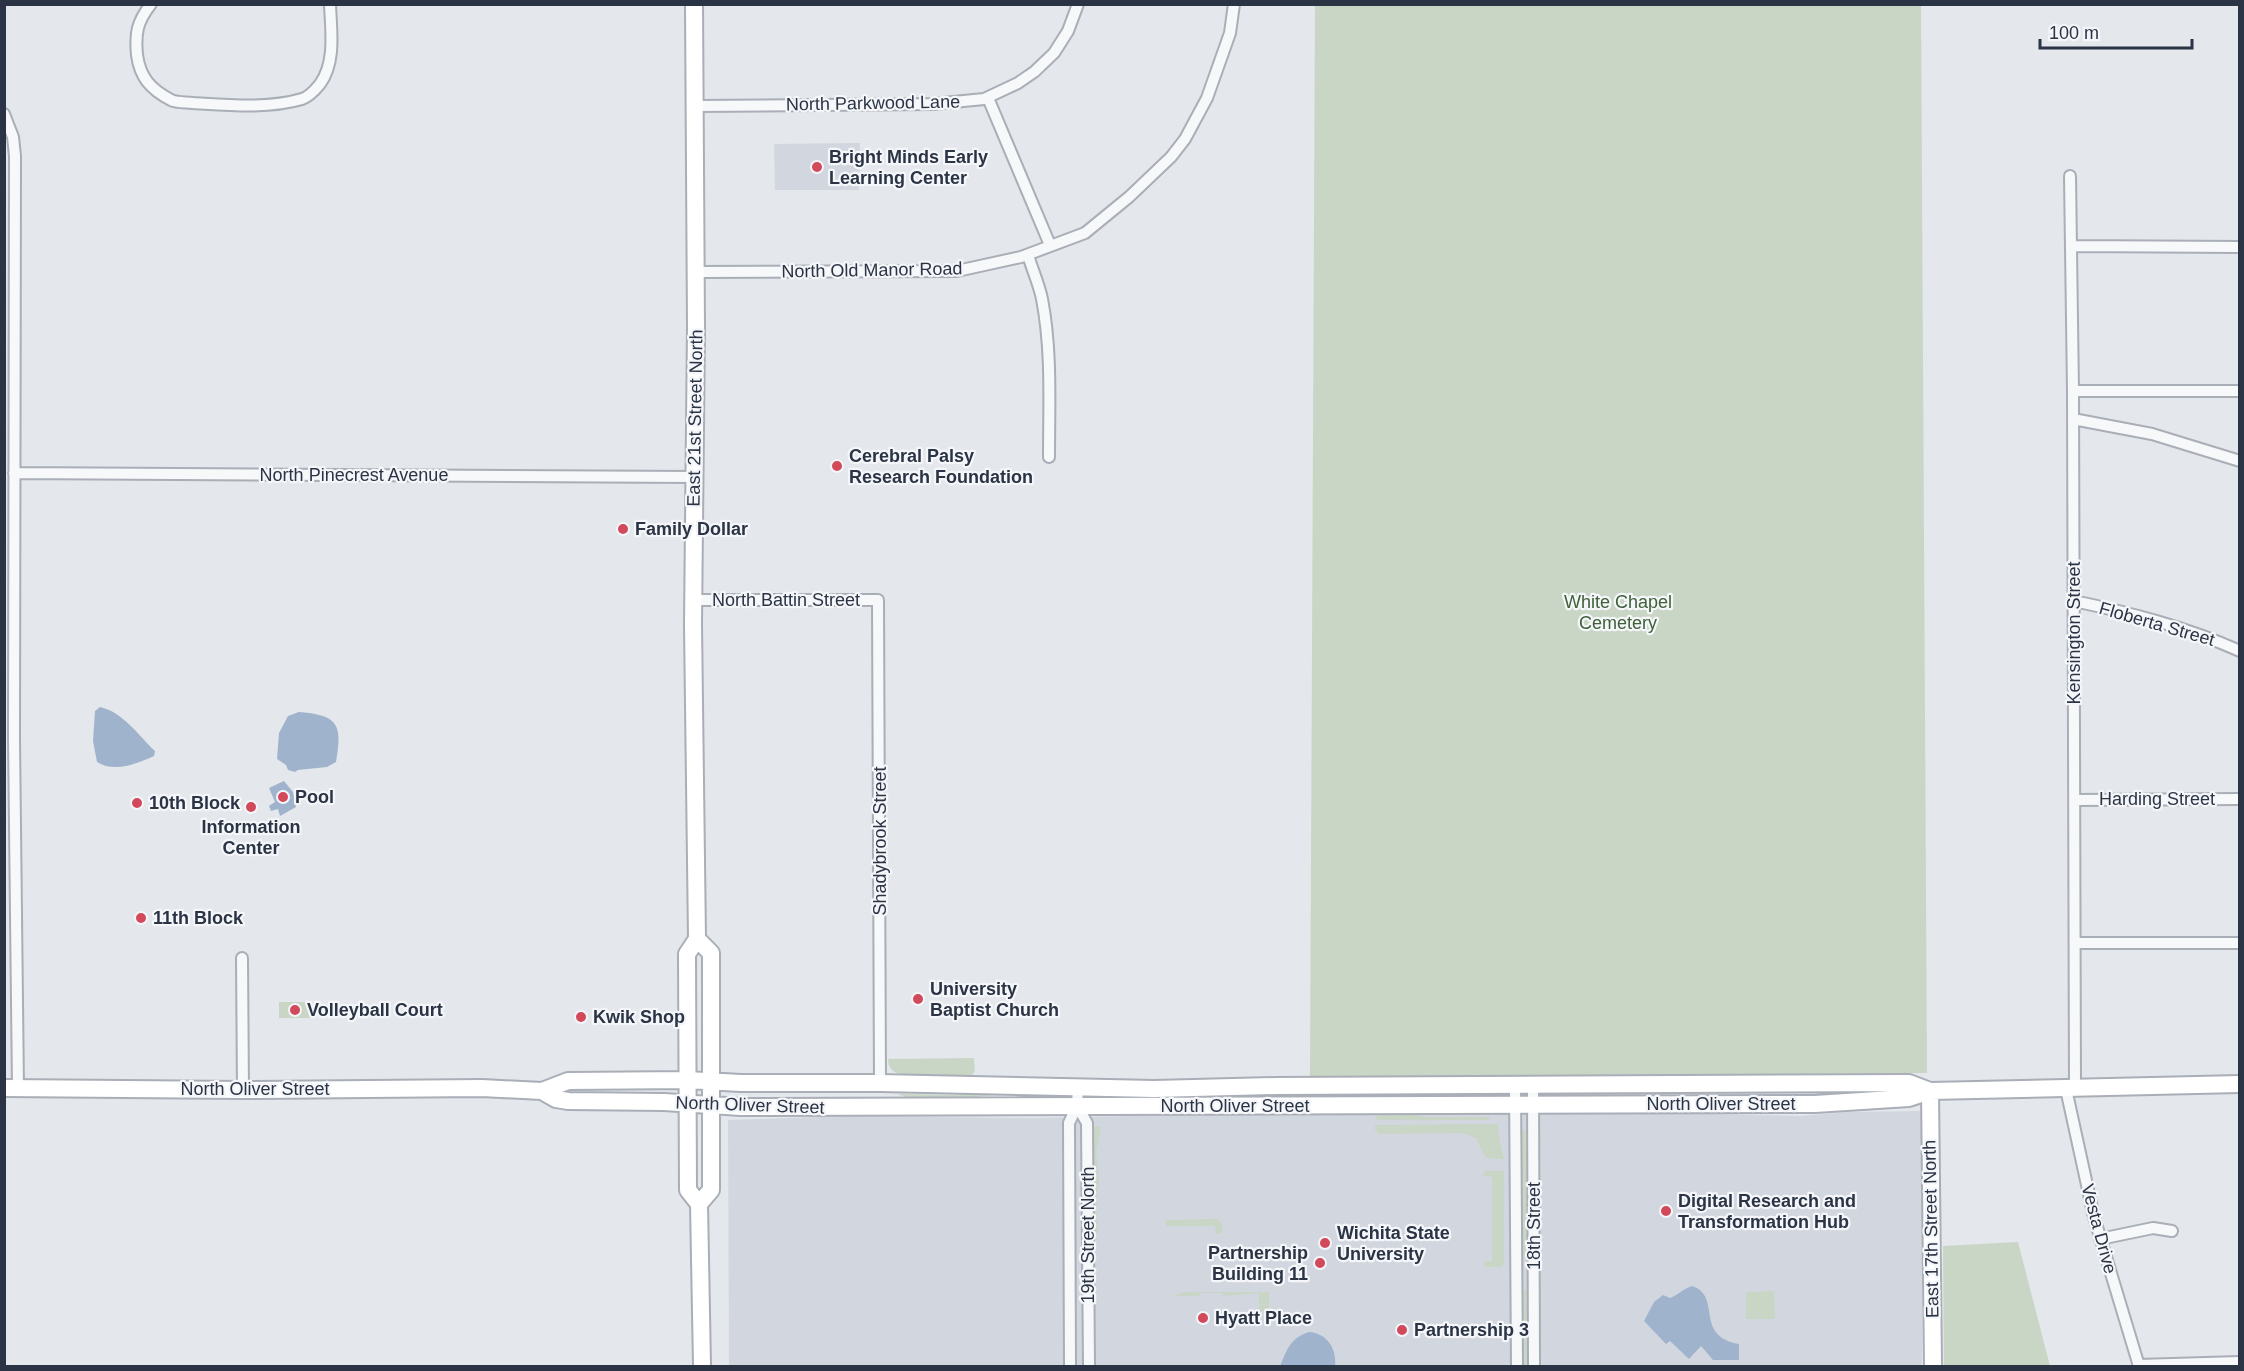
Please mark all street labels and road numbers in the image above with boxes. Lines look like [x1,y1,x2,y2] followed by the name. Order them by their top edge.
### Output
[786,91,960,115] street label: North Parkwood Lane
[781,258,963,282] street label: North Old Manor Road
[683,329,707,507] street label: East 21st Street North
[260,465,448,485] street label: North Pinecrest Avenue
[2064,561,2084,705] street label: Kensington Street
[712,590,860,610] street label: North Battin Street
[2097,598,2217,650] street label: Floberta Street
[870,766,890,916] street label: Shadybrook Street
[2099,789,2215,809] street label: Harding Street
[180,1079,330,1099] street label: North Oliver Street
[675,1092,825,1118] street label: North Oliver Street
[1646,1094,1796,1114] street label: North Oliver Street
[1160,1096,1310,1116] street label: North Oliver Street
[1919,1140,1943,1318] street label: East 17th Street North
[1078,1166,1098,1304] street label: 19th Street North
[1524,1182,1544,1270] street label: 18th Street
[2077,1182,2121,1276] street label: Vesta Drive

